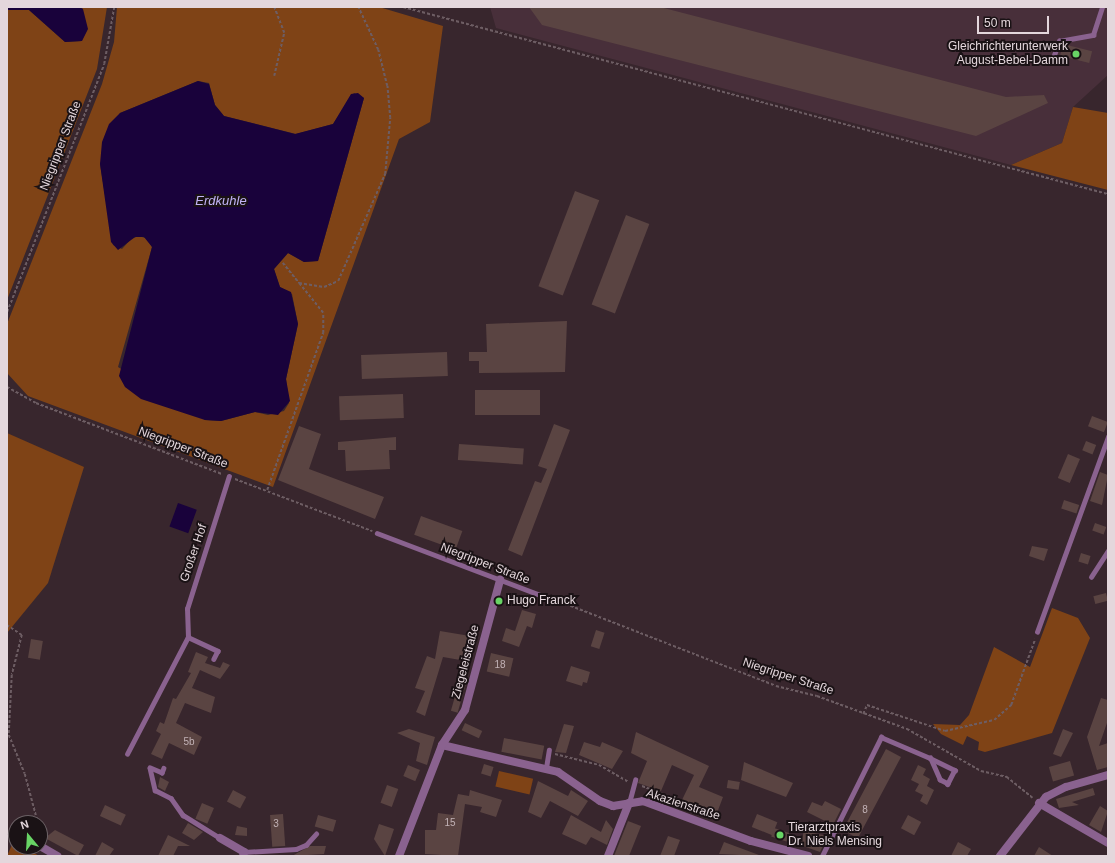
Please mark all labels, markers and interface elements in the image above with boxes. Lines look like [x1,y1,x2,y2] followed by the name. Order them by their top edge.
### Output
[979,8,1051,34] scale bar
[984,16,1011,30] text: 50 m
[948,40,1068,68] place label: Gleichrichterunterwerk August-Bebel-Damm
[1071,49,1081,59] marker: Gleichrichterunterwerk August-Bebel-Damm
[37,99,85,193] street label: Niegripper Straße
[195,193,247,209] water label: Erdkuhle
[136,424,230,472] street label: Niegripper Straße
[177,522,211,584] street label: Großer Hof
[438,540,532,588] street label: Niegripper Straße
[507,594,576,608] place label: Hugo Franck
[494,596,504,606] marker: Hugo Franck
[449,623,483,701] street label: Ziegeleistraße
[741,656,835,698] street label: Niegripper Straße
[494,659,506,671] house number: 18
[183,736,195,748] house number: 5b
[644,786,722,824] street label: Akazienstraße
[862,804,868,816] house number: 8
[8,815,48,855] north arrow
[444,817,456,829] house number: 15
[19,818,30,831] text: N
[273,818,279,830] house number: 3
[788,821,882,849] place label: Tierarztpraxis Dr. Niels Mensing
[775,830,785,840] marker: Tierarztpraxis Dr. Niels Mensing

